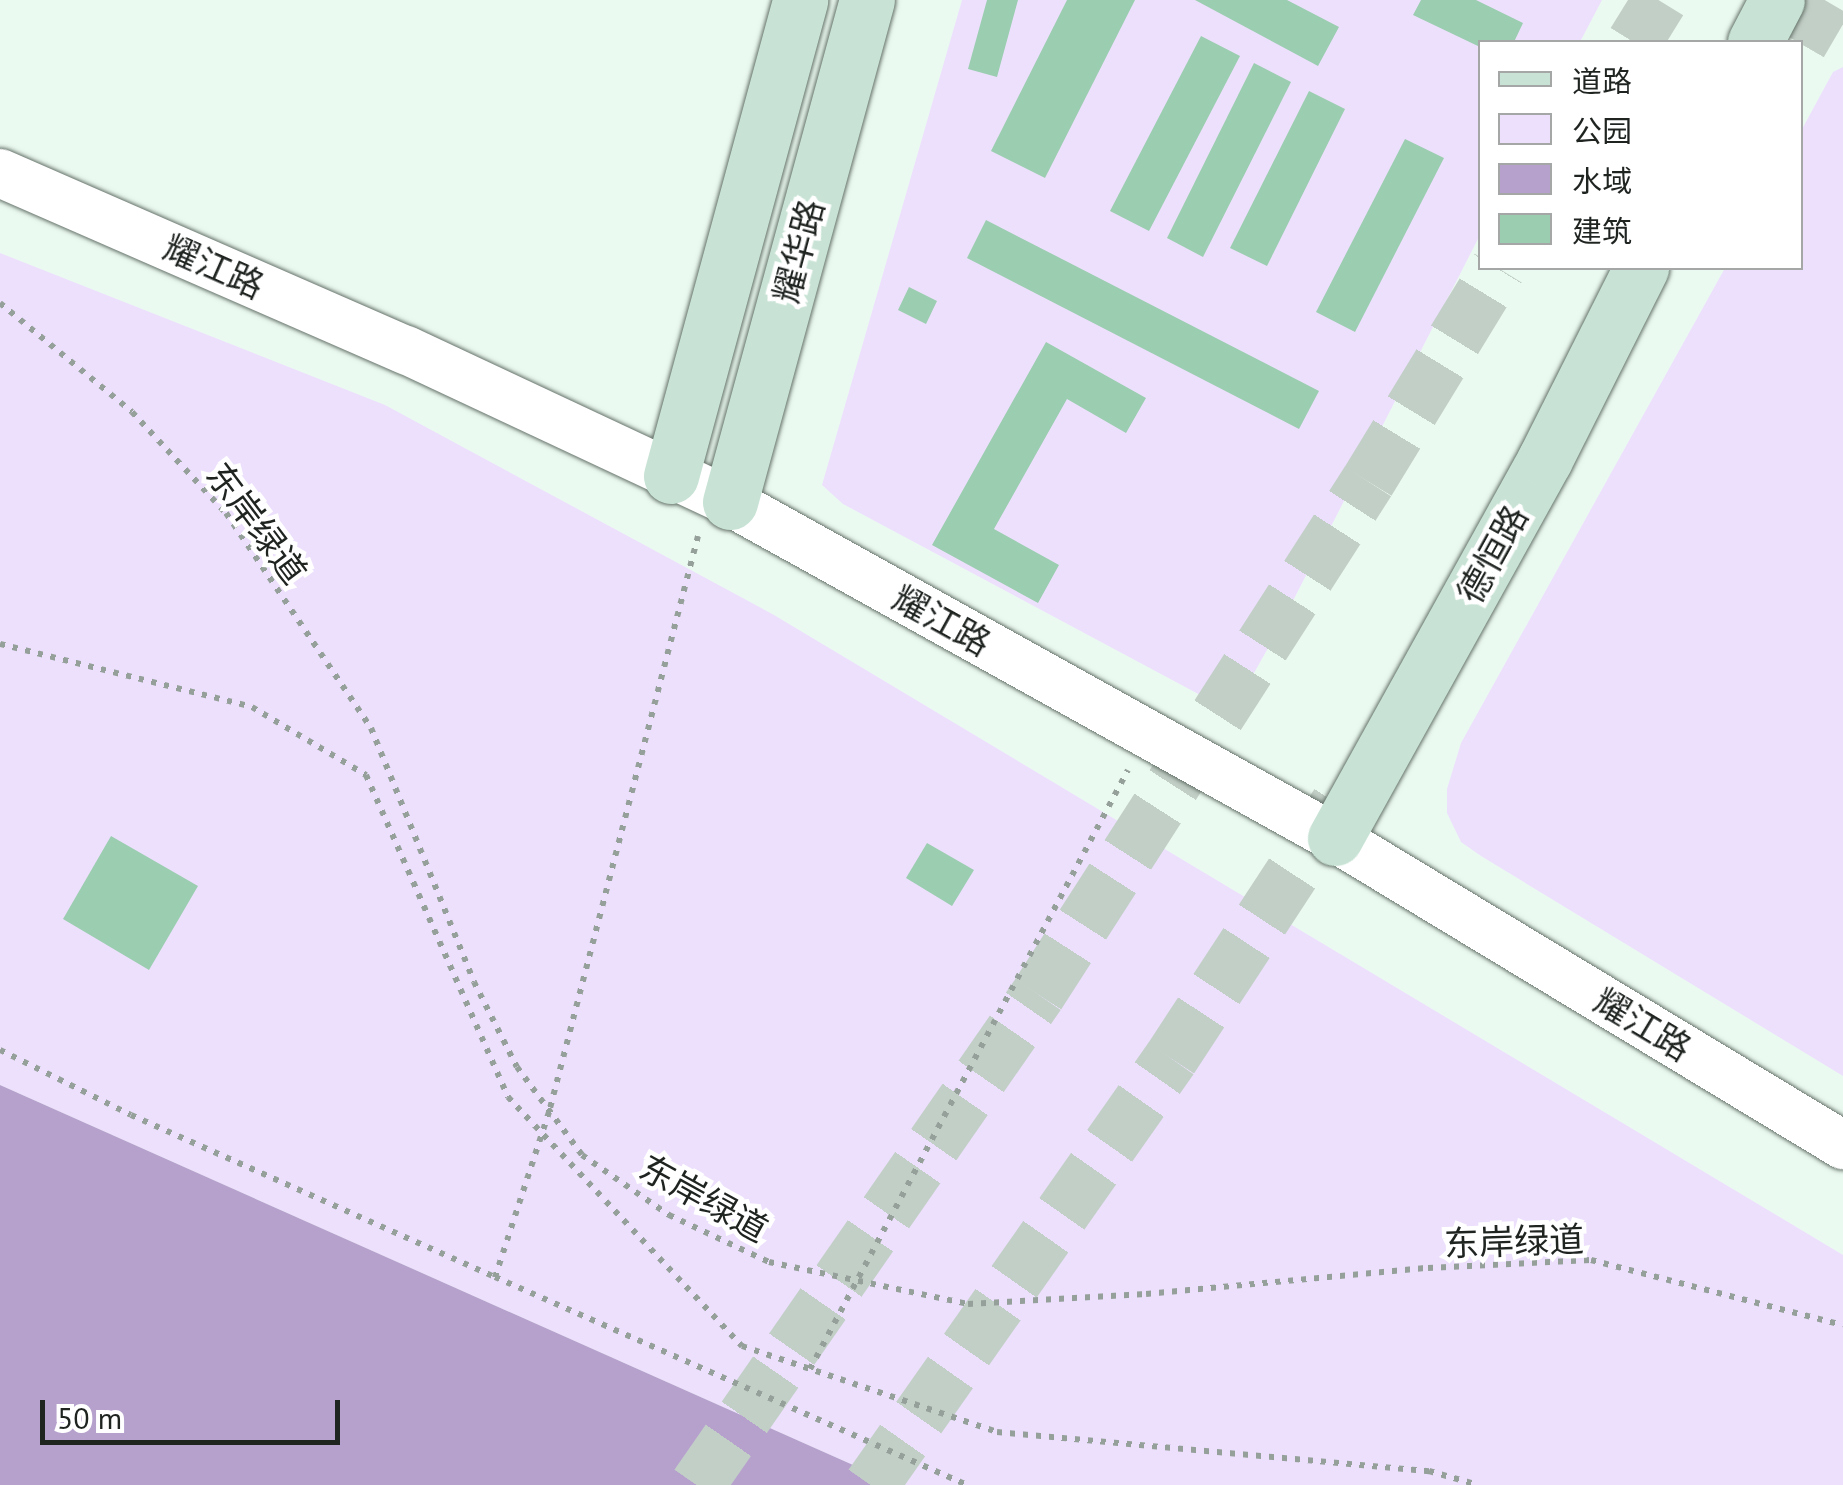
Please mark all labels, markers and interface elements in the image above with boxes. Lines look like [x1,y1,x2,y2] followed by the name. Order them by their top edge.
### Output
[1478,40,1803,270] legend
[1572,61,1632,100] text: 道路
[1572,111,1632,150] text: 公园
[1572,161,1632,200] text: 水域
[764,195,832,307] street label: 耀华路
[1572,211,1632,250] text: 建筑
[157,225,271,307] street label: 耀江路
[198,454,316,592] street label: 东岸绿道
[1448,498,1536,610] street label: 德恒路
[886,576,998,664] street label: 耀江路
[1587,979,1699,1069] street label: 耀江路
[633,1146,775,1250] street label: 东岸绿道
[1443,1218,1585,1264] street label: 东岸绿道
[45,1380,345,1442] scale bar
[57,1398,122,1437] text: 50 m

